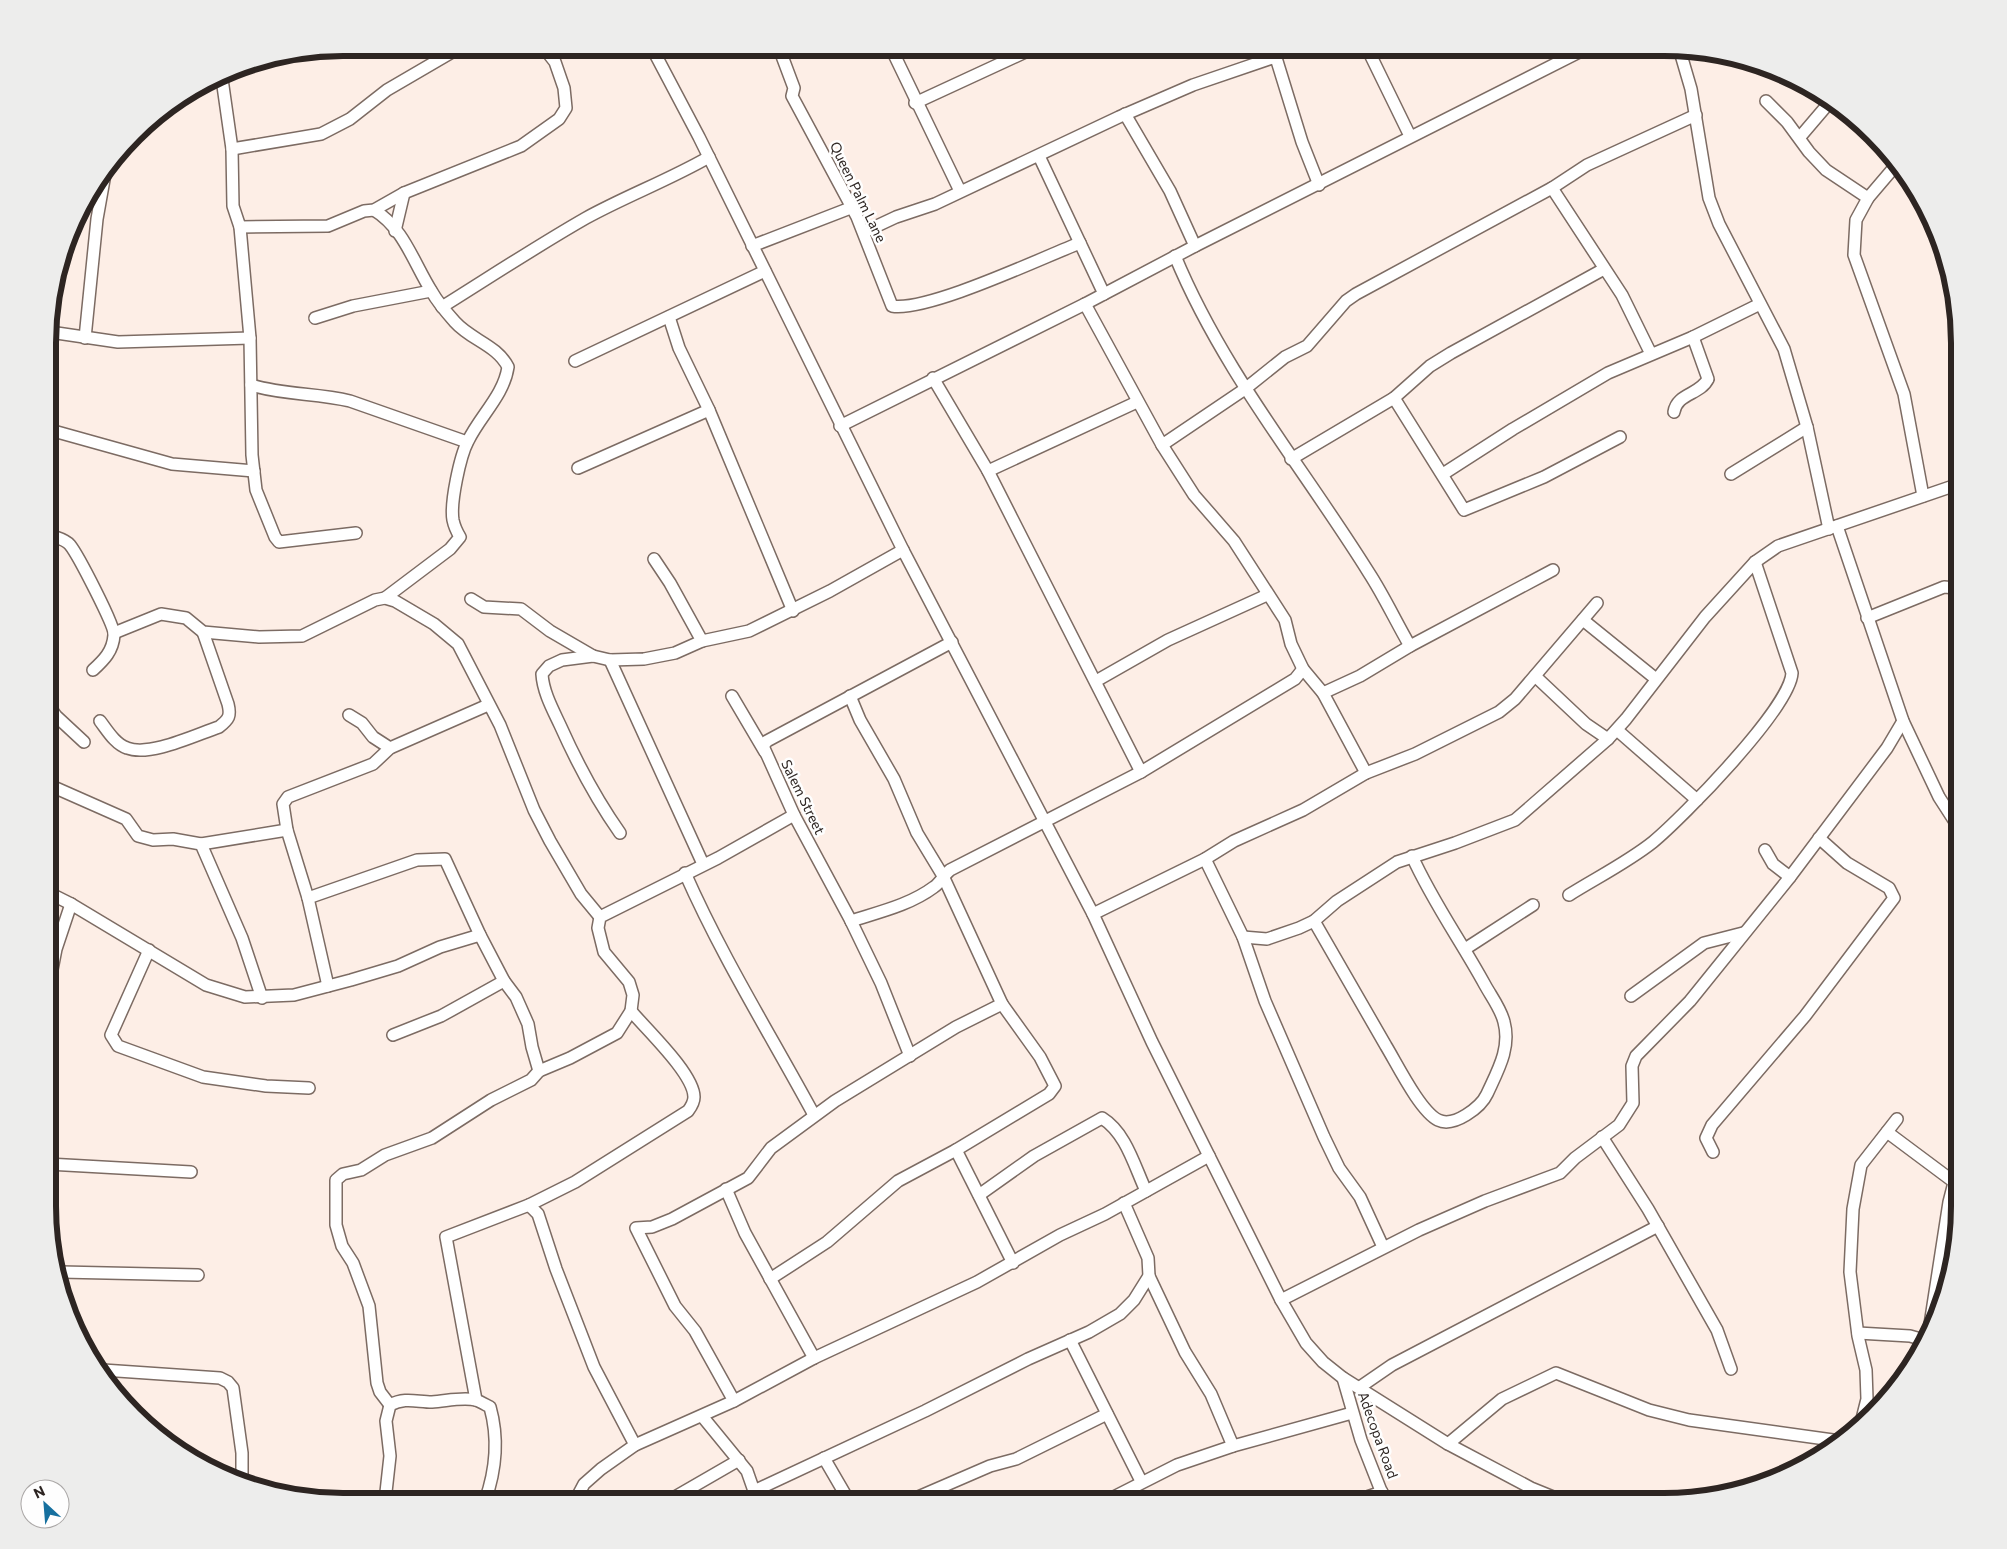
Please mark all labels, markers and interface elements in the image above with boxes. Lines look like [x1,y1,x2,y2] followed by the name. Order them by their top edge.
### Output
[827,139,890,245] street label: Queen Palm Lane
[778,757,829,837] street label: Salem Street
[1355,1389,1402,1481] street label: Adecopa Road
[20,1479,70,1529] north arrow
[31,1482,48,1502] text: N

